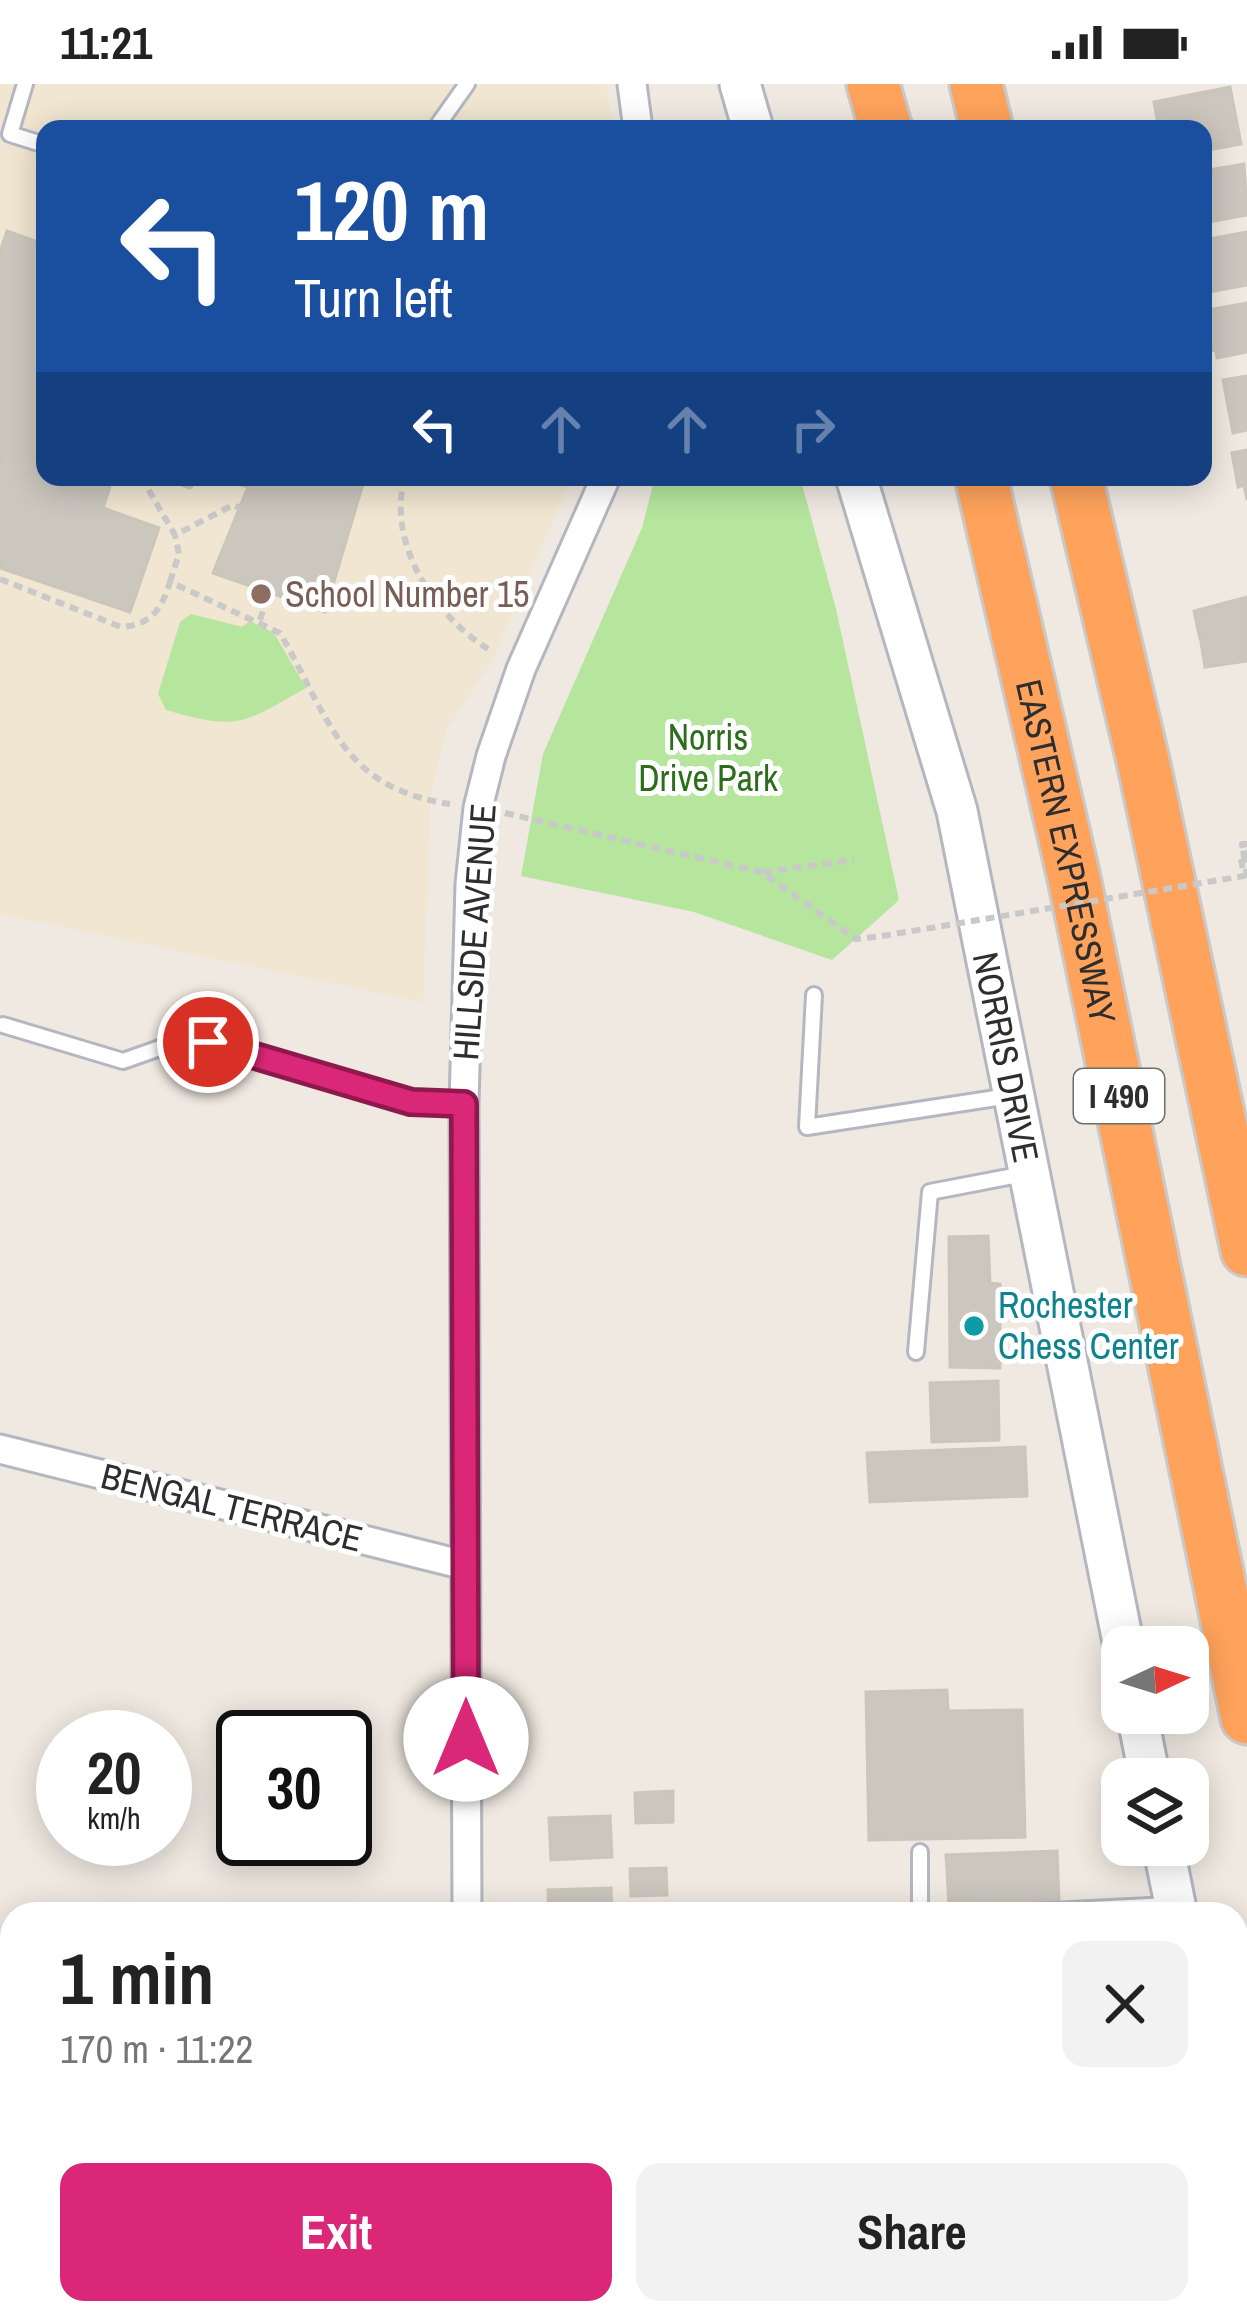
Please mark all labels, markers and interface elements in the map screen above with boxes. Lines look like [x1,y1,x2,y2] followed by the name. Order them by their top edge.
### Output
[60,12,152,73] text: 11:21
[294,153,489,266] text: 120 m
[96,168,252,324] icon: left
[294,261,453,334] text: Turn left
[402,396,468,462] icon: left
[528,396,594,462] icon: ahead
[654,396,720,462] icon: ahead
[780,396,846,462] icon: right
[285,570,529,618] place label: School Number 15
[248,581,274,607] marker: School Number 15
[1005,675,1127,1028] street label: EASTERN EXPRESSWAY
[638,713,778,802] park label: Norris Drive Park
[441,802,507,1062] street label: HILLSIDE AVENUE
[962,948,1051,1166] street label: NORRIS DRIVE
[157,991,259,1093] pin
[175,1009,241,1075] icon: arrive
[1074,1069,1164,1123] road number: I 490
[998,1281,1179,1370] place label: Rochester Chess Center
[961,1313,987,1339] marker: Rochester Chess Center
[96,1451,368,1563] street label: BENGAL TERRACE
[1101,1626,1209,1734] north arrow
[1101,1626,1209,1866] map controls
[403,1676,529,1802] position arrow
[216,1710,372,1866] speed limit sign: 30
[87,1732,141,1813] text: 20
[1101,1758,1209,1866] button: layers
[87,1798,141,1838] text: km/h
[60,1929,214,2026] text: 1 min
[1062,1941,1188,2067] button: close
[60,2023,253,2075] text: 170 m · 11:22
[60,2163,612,2301] button: Exit
[636,2163,1188,2301] button: Share

